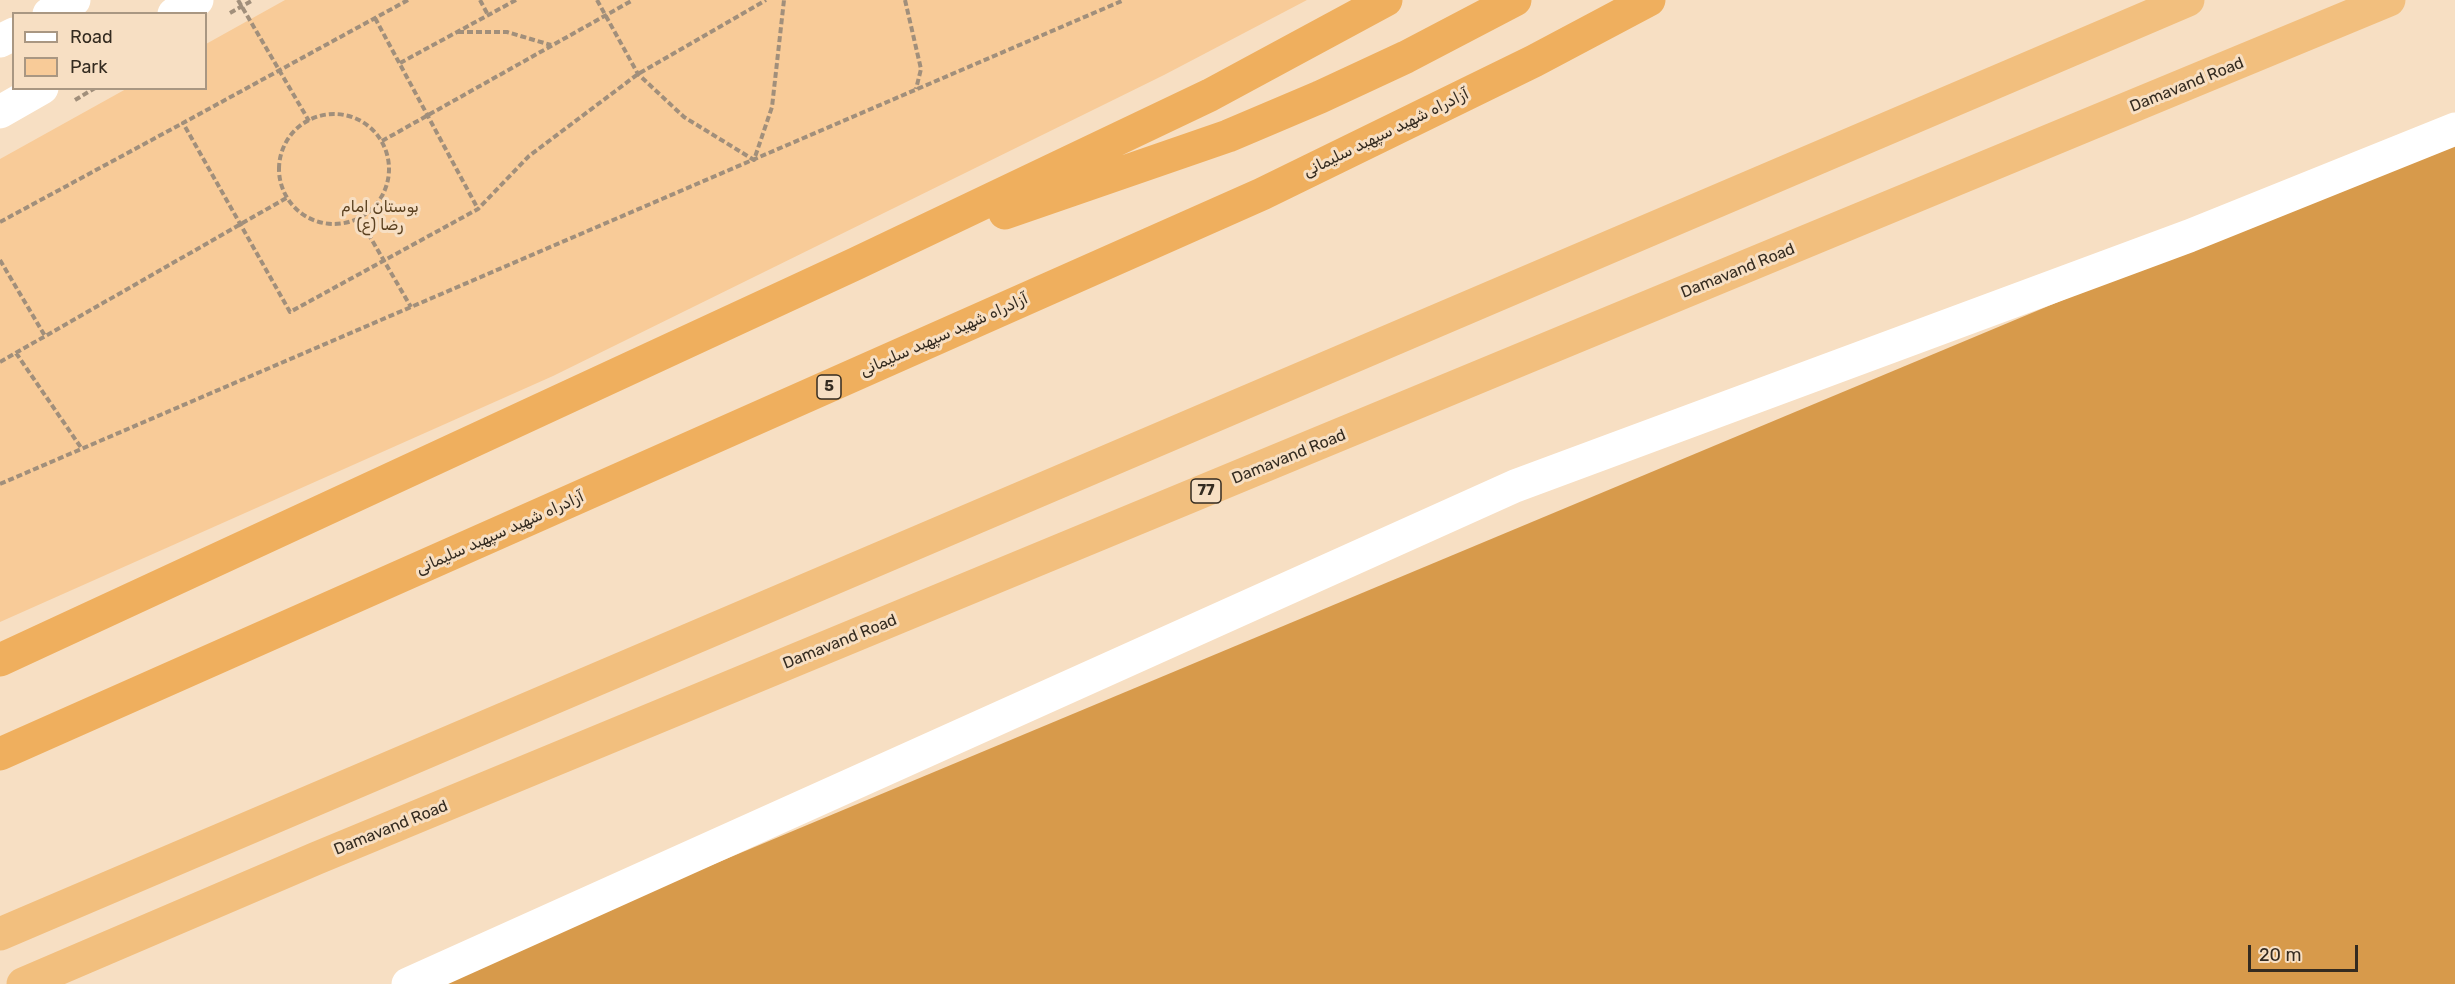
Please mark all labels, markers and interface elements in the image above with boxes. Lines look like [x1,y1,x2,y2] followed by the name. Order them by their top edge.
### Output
[12,12,207,90] legend
[70,26,113,48] text: Road
[2127,53,2247,117] street label: Damavand Road
[70,56,107,78] text: Park
[1300,84,1472,182] street label: آزادراه شهید سپهبد سلیمانی
[341,197,419,235] park label: بوستان امام رضا (ع)
[1678,239,1798,303] street label: Damavand Road
[857,289,1031,381] street label: آزادراه شهید سپهبد سلیمانی
[817,375,841,399] road number: 5
[1229,425,1349,489] street label: Damavand Road
[1191,479,1221,503] road number: 77
[413,487,587,579] street label: آزادراه شهید سپهبد سلیمانی
[780,610,900,674] street label: Damavand Road
[331,796,451,860] street label: Damavand Road
[2251,933,2360,971] scale bar
[2259,944,2301,966] text: 20 m

